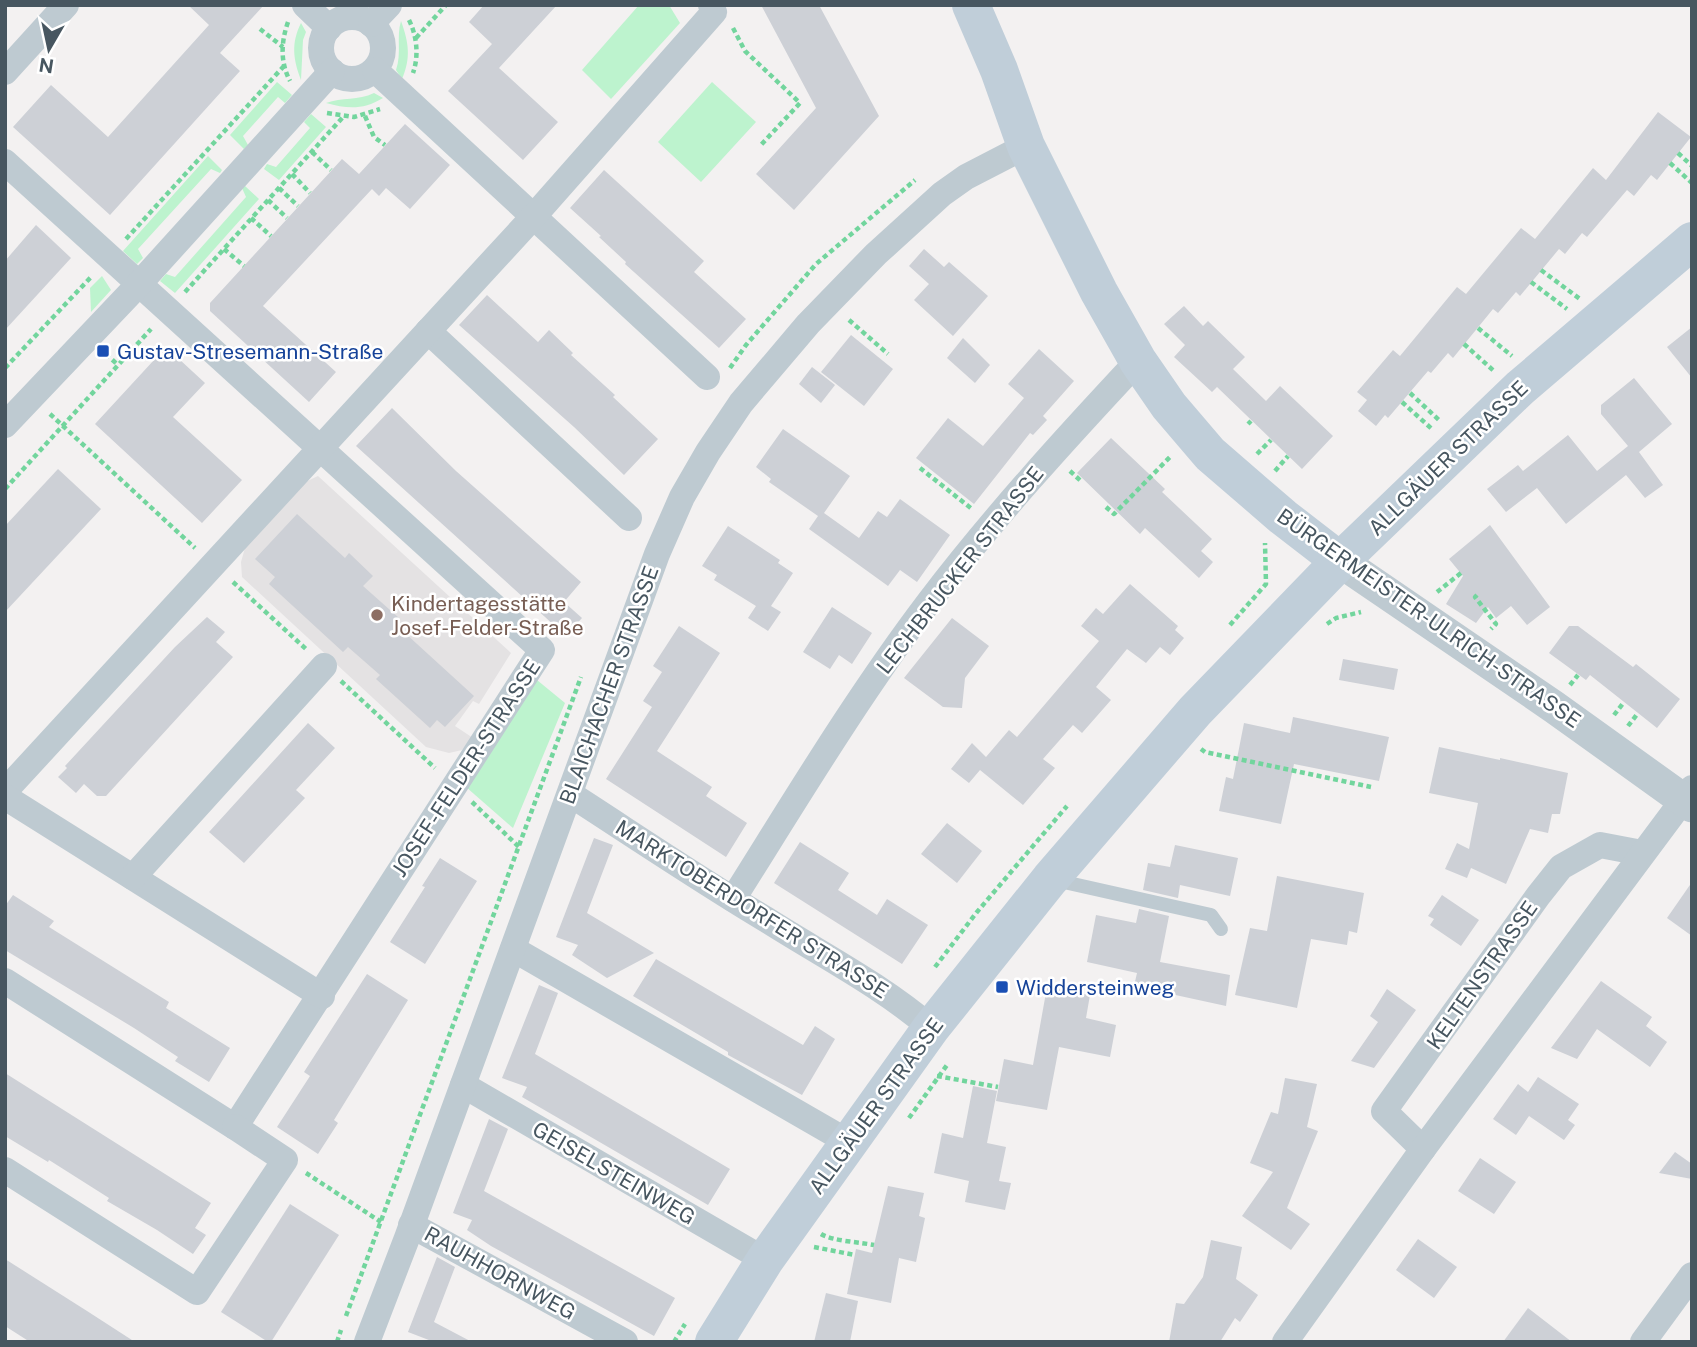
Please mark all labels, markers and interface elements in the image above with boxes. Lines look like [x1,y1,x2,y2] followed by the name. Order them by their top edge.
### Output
[14,14,84,84] north arrow
[37,54,55,78] text: N
[117,339,384,364] place label: Gustav-Stresemann-Straße
[95,343,111,359] marker: Gustav-Stresemann-Straße
[1363,375,1533,541] street label: ALLGÄUER STRASSE
[871,461,1049,679] street label: LECHBRUCKER STRASSE
[1272,503,1586,733] street label: BÜRGERMEISTER-ULRICH-STRASSE
[554,563,664,807] street label: BLAICHACHER STRASSE
[391,591,584,640] place label: Kindertagesstätte Josef-Felder-Straße
[369,607,385,623] marker: Kindertagesstätte Josef-Felder-Straße
[386,655,546,881] street label: JOSEF-FELDER-STRASSE
[611,814,893,1004] street label: MARKTOBERDORFER STRASSE
[1421,896,1543,1054] street label: KELTENSTRASSE
[1016,975,1175,1000] place label: Widdersteinweg
[994,979,1010,995] marker: Widdersteinweg
[804,1013,948,1199] street label: ALLGÄUER STRASSE
[528,1116,700,1230] street label: GEISELSTEINWEG
[420,1221,580,1325] street label: RAUHHORNWEG

